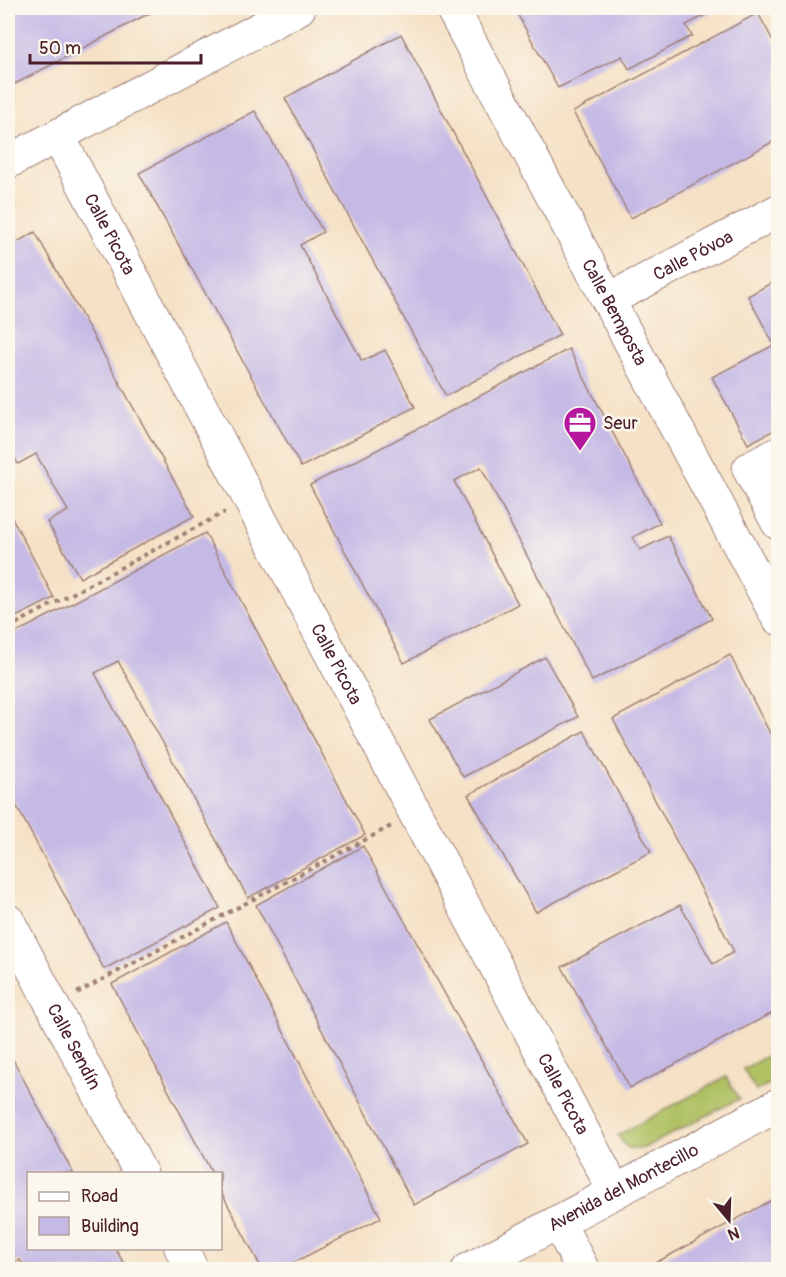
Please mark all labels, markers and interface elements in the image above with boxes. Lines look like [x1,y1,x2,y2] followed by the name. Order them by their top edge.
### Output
[30,27,201,65] scale bar
[39,37,81,60] text: 50 m
[79,190,140,279] street label: Calle Picota
[649,226,737,286] street label: Calle Póvoa
[576,255,652,370] street label: Calle Bemposta
[562,405,598,452] office icon: Seur
[603,412,638,435] place label: Seur
[305,620,367,709] street label: Calle Picota
[42,1000,106,1094] street label: Calle Sendín
[532,1050,594,1139] street label: Calle Picota
[544,1138,703,1237] street label: Avenida del Montecillo
[27,1172,222,1250] legend
[81,1185,118,1208] text: Road
[699,1190,759,1250] north arrow
[81,1215,139,1238] text: Building
[725,1222,742,1245] text: N

